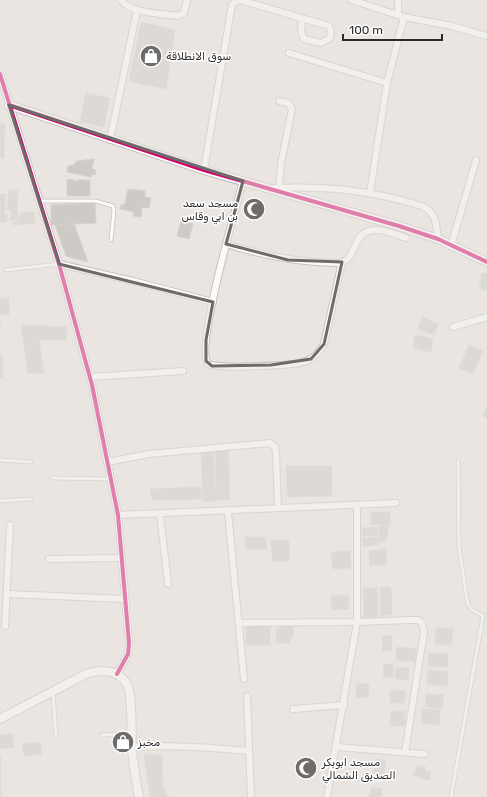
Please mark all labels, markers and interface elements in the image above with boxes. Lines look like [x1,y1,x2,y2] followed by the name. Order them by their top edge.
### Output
[343,16,442,42] scale bar
[349,23,383,37] text: 100 m
[138,43,164,69] shop icon: سوق الانطلاقة
[166,50,231,64] place label: سوق الانطلاقة
[241,196,267,222] mosque icon: مسجد سعد بن ابي وقاس
[181,197,238,225] place label: مسجد سعد بن ابي وقاس
[110,729,136,755] shop icon: مخبز
[137,736,160,749] place label: مخبز
[293,755,319,781] mosque icon: مسجد ابوبكر الصديق الشمالي
[321,756,396,784] place label: مسجد ابوبكر الصديق الشمالي

